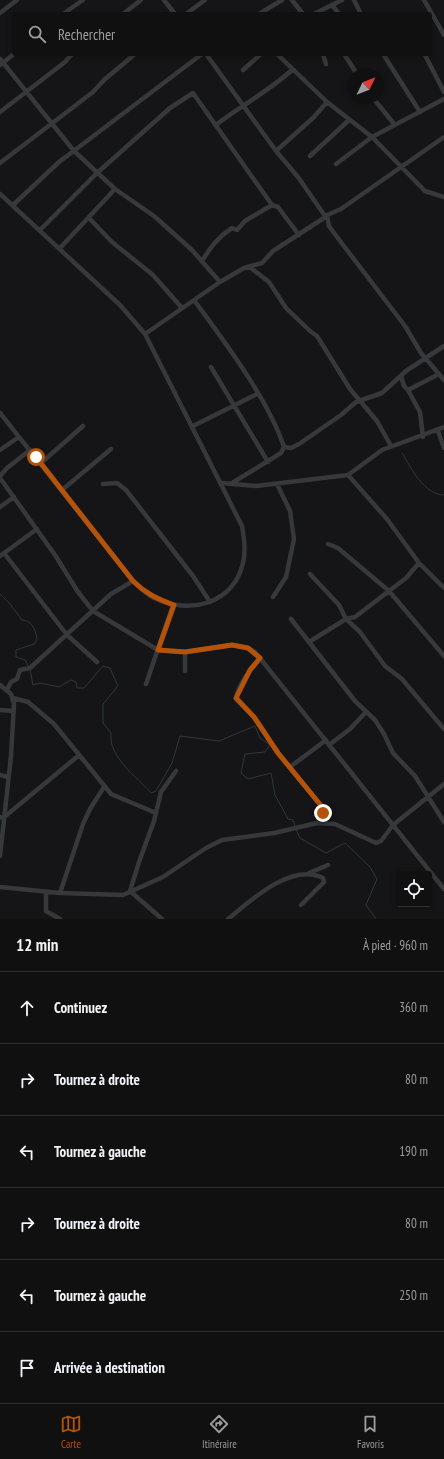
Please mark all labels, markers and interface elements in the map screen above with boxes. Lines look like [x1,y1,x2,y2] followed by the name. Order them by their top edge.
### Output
[12,12,432,56] search box
[26,23,48,45] icon: search
[58,25,115,44] text: Rechercher
[348,68,384,104] north arrow
[27,448,45,466] route start
[314,804,332,822] route end
[396,871,432,907] map controls
[396,871,432,907] button: locate
[16,934,58,956] text: 12 min
[363,937,428,954] text: À pied · 960 m
[16,997,38,1019] icon: ahead
[54,998,107,1017] text: Continuez
[399,999,428,1016] text: 360 m
[16,1069,38,1091] icon: right
[54,1070,140,1089] text: Tournez à droite
[405,1071,428,1088] text: 80 m
[16,1141,38,1163] icon: left
[54,1142,146,1161] text: Tournez à gauche
[399,1143,428,1160] text: 190 m
[16,1213,38,1235] icon: right
[54,1214,140,1233] text: Tournez à droite
[405,1215,428,1232] text: 80 m
[16,1285,38,1307] icon: left
[54,1286,146,1305] text: Tournez à gauche
[399,1287,428,1304] text: 250 m
[16,1357,38,1379] icon: arrive
[54,1358,165,1377] text: Arrivée à destination
[60,1413,82,1451] tab: Carte
[202,1413,237,1451] tab: Itinéraire
[357,1413,384,1451] tab: Favoris

